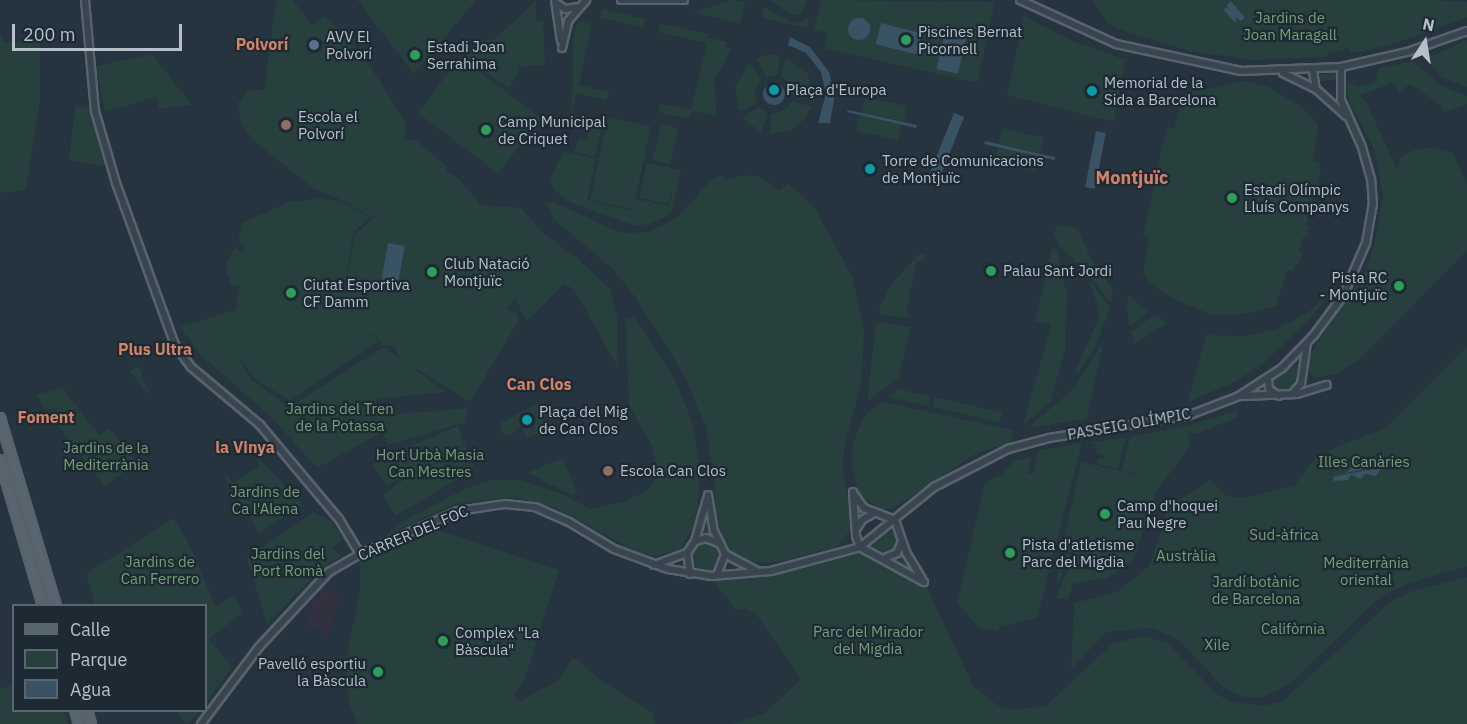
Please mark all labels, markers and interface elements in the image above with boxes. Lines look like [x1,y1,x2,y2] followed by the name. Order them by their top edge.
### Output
[1243,8,1337,43] park label: Jardins de Joan Maragall
[15,12,184,50] scale bar
[1395,12,1455,72] north arrow
[1421,13,1436,35] text: N
[918,22,1022,57] place label: Piscines Bernat Picornell
[23,23,75,46] text: 200 m
[326,27,372,62] place label: AVV El Polvorí
[899,33,913,47] marker: Piscines Bernat Picornell
[236,34,288,54] district label: Polvorí
[427,37,505,72] place label: Estadi Joan Serrahima
[307,38,321,52] marker: AVV El Polvorí
[408,48,422,62] marker: Estadi Joan Serrahima
[1104,73,1216,108] place label: Memorial de la Sida a Barcelona
[786,81,886,99] place label: Plaça d'Europa
[767,83,781,97] marker: Plaça d'Europa
[1085,84,1099,98] marker: Memorial de la Sida a Barcelona
[298,107,358,142] place label: Escola el Polvorí
[498,112,606,147] place label: Camp Municipal de Criquet
[279,118,293,132] marker: Escola el Polvorí
[479,123,493,137] marker: Camp Municipal de Criquet
[882,151,1044,186] place label: Torre de Comunicacions de Montjuïc
[863,162,877,176] marker: Torre de Comunicacions de Montjuïc
[1096,167,1168,189] district label: Montjuïc
[1244,180,1349,215] place label: Estadi Olímpic Lluís Companys
[1225,191,1239,205] marker: Estadi Olímpic Lluís Companys
[444,254,530,289] place label: Club Natació Montjuïc
[1003,262,1112,280] place label: Palau Sant Jordi
[984,264,998,278] marker: Palau Sant Jordi
[425,265,439,279] marker: Club Natació Montjuïc
[1320,268,1387,303] place label: Pista RC - Montjuïc
[303,275,410,310] place label: Ciutat Esportiva CF Damm
[1392,279,1406,293] marker: Pista RC - Montjuïc
[284,286,298,300] marker: Ciutat Esportiva CF Damm
[118,339,192,359] district label: Plus Ultra
[506,374,572,394] district label: Can Clos
[286,399,394,434] park label: Jardins del Tren de la Potassa
[539,402,628,437] place label: Plaça del Mig de Can Clos
[1066,404,1192,444] street label: PASSEIG OLÍMPIC
[18,407,74,427] district label: Foment
[520,413,534,427] marker: Plaça del Mig de Can Clos
[215,437,275,457] district label: la Vinya
[63,438,149,473] park label: Jardins de la Mediterrània
[376,445,484,480] park label: Hort Urbà Masia Can Mestres
[1318,453,1410,471] park label: Illes Canàries
[620,462,726,480] place label: Escola Can Clos
[601,464,615,478] marker: Escola Can Clos
[230,482,300,517] park label: Jardins de Ca l'Alena
[1117,496,1218,531] place label: Camp d'hoquei Pau Negre
[355,502,471,564] street label: CARRER DEL FOC
[1098,507,1112,521] marker: Camp d'hoquei Pau Negre
[1249,526,1319,544] park label: Sud-àfrica
[1022,535,1134,570] place label: Pista d'atletisme Parc del Migdia
[251,544,325,579] park label: Jardins del Port Romà
[1003,546,1017,560] marker: Pista d'atletisme Parc del Migdia
[1156,547,1216,565] park label: Austràlia
[121,552,199,587] park label: Jardins de Can Ferrero
[1323,553,1409,588] park label: Mediterrània oriental
[1212,572,1300,607] park label: Jardí botànic de Barcelona
[12,604,207,712] legend
[70,618,110,641] text: Calle
[1261,620,1325,638] park label: Califòrnia
[813,622,923,657] park label: Parc del Mirador del Migdia
[455,623,540,658] place label: Complex "La Bàscula"
[436,634,450,648] marker: Complex "La Bàscula"
[1204,636,1230,654] park label: Xile
[70,648,127,671] text: Parque
[258,654,366,689] place label: Pavelló esportiu la Bàscula
[371,665,385,679] marker: Pavelló esportiu la Bàscula
[70,678,111,701] text: Agua

